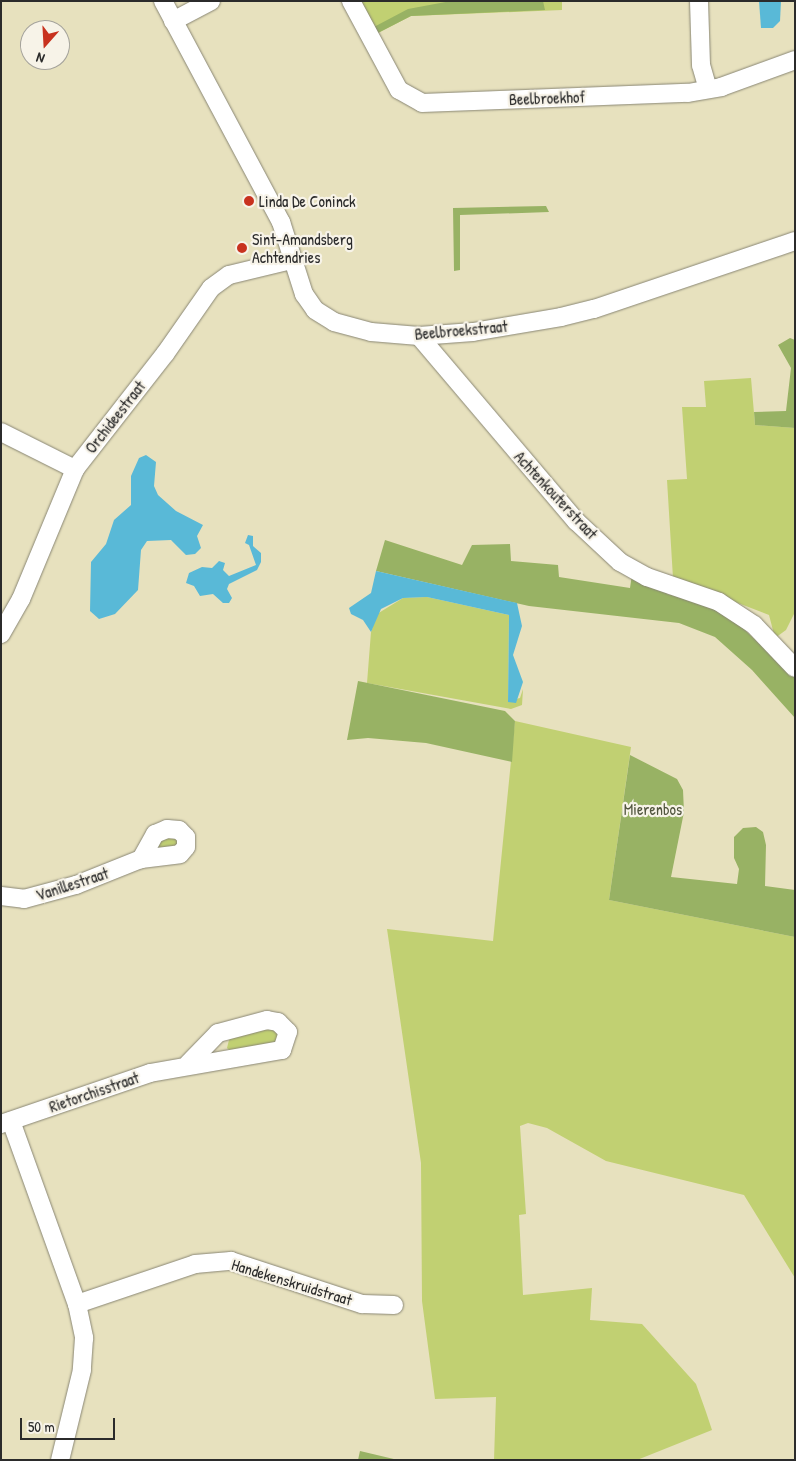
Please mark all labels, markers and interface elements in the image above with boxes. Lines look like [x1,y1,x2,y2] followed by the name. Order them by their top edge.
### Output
[20,20,70,70] north arrow
[34,49,47,69] text: N
[509,87,585,109] street label: Beelbroekhof
[259,191,356,211] place label: Linda De Coninck
[243,195,255,207] marker: Linda De Coninck
[252,229,353,267] place label: Sint-Amandsberg Achtendries
[236,242,248,254] marker: Sint-Amandsberg Achtendries
[414,316,508,344] street label: Beelbroekstraat
[81,377,149,457] street label: Orchideestraat
[510,447,602,543] street label: Achtenkouterstraat
[624,799,682,819] park label: Mierenbos
[33,863,111,905] street label: Vanillestraat
[46,1068,142,1116] street label: Rietorchisstraat
[229,1255,355,1309] street label: Handekenskruidstraat
[22,1408,118,1440] scale bar
[28,1416,55,1437] text: 50 m

